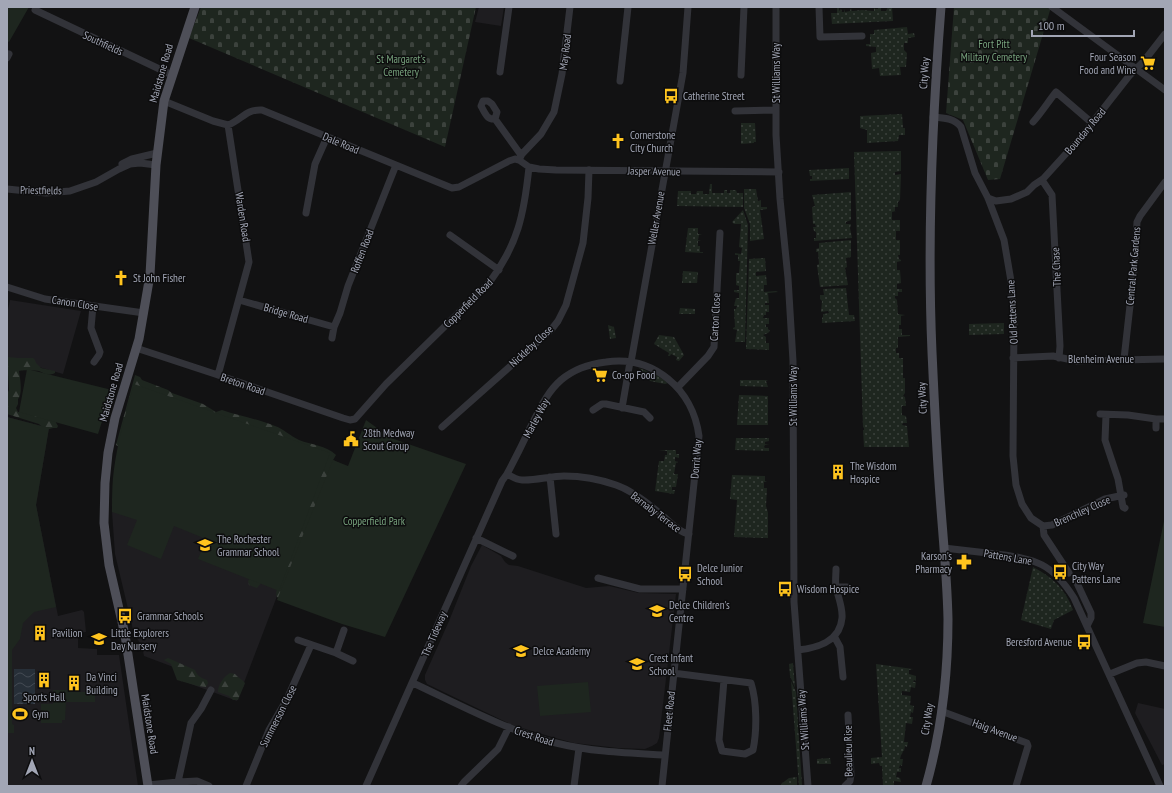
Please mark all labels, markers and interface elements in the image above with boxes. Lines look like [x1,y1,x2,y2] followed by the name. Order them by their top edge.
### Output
[1032,12,1134,38] scale bar
[1038,18,1065,33] text: 100 m
[81,28,125,58] street label: Southfields
[556,33,574,71] street label: May Road
[961,37,1028,64] park label: Fort Pitt Military Cemetery
[146,42,176,104] street label: Maidstone Road
[769,42,783,103] street label: St Williams Way
[1080,50,1136,77] place label: Four Season Food and Wine
[376,52,426,79] park label: St Margaret's Cemetery
[1139,54,1157,72] supermarket icon: Four Season Food and Wine
[916,56,932,89] street label: City Way
[662,87,680,105] bus stop icon: Catherine Street
[683,89,745,103] place label: Catherine Street
[1061,105,1109,157] street label: Boundary Road
[630,128,676,155] place label: Cornerstone City Church
[321,129,362,157] street label: Dale Road
[609,132,627,150] church icon: Cornerstone City Church
[626,164,681,178] street label: Jasper Avenue
[20,183,62,197] street label: Priestfields
[644,190,668,246] street label: Weller Avenue
[232,191,254,243] street label: Warden Road
[1123,226,1143,306] street label: Central Park Gardens
[347,227,377,275] street label: Roffen Road
[1048,247,1064,287] street label: The Chase
[112,269,130,287] church icon: St John Fisher
[133,271,186,285] place label: St John Fisher
[440,275,496,331] street label: Copperfield Road
[1003,279,1021,344] street label: Old Pattens Lane
[51,292,100,314] street label: Canon Close
[707,292,723,341] street label: Carton Close
[262,300,310,326] street label: Bridge Road
[506,322,556,370] street label: Nickleby Close
[1068,352,1134,366] street label: Blenheim Avenue
[96,361,126,423] street label: Maidstone Road
[786,365,800,426] street label: St Williams Way
[591,366,609,384] supermarket icon: Co-op Food
[612,368,656,382] place label: Co-op Food
[219,370,267,398] street label: Breton Road
[914,381,930,414] street label: City Way
[520,395,553,440] street label: Marley Way
[363,426,415,453] place label: 28th Medway Scout Group
[342,430,360,448] public building icon: 28th Medway Scout Group
[687,438,705,479] street label: Dorrit Way
[850,459,897,486] place label: The Wisdom Hospice
[829,463,847,481] building icon: The Wisdom Hospice
[628,489,684,536] street label: Barnaby Terrace
[1052,492,1113,530] street label: Brenchley Close
[343,514,406,528] park label: Copperfield Park
[217,532,280,559] place label: The Rochester Grammar School
[196,536,214,554] school or university icon: The Rochester Grammar School
[983,546,1034,568] street label: Pattens Lane
[915,549,953,576] place label: Karson's Pharmacy
[955,553,973,571] pharmacy icon: Karson's Pharmacy
[1072,559,1121,586] place label: City Way Pattens Lane
[697,561,743,588] place label: Delce Junior School
[1051,563,1069,581] bus stop icon: City Way Pattens Lane
[676,565,694,583] bus stop icon: Delce Junior School
[776,580,794,598] bus stop icon: Wisdom Hospice
[797,582,860,596] place label: Wisdom Hospice
[669,598,730,625] place label: Delce Children's Centre
[648,602,666,620] school or university icon: Delce Children's Centre
[116,607,134,625] bus stop icon: Grammar Schools
[418,608,450,659] street label: The Tideway
[137,609,203,623] place label: Grammar Schools
[31,624,49,642] building icon: Pavilion
[52,626,82,640] place label: Pavilion
[111,626,169,653] place label: Little Explorers Day Nursery
[90,630,108,648] school or university icon: Little Explorers Day Nursery
[1075,633,1093,651] bus stop icon: Beresford Avenue
[1006,635,1072,649] place label: Beresford Avenue
[512,642,530,660] school or university icon: Delce Academy
[533,644,591,658] place label: Delce Academy
[649,651,693,678] place label: Crest Infant School
[628,655,646,673] school or university icon: Crest Infant School
[86,670,118,697] place label: Da Vinci Building
[35,671,53,689] building icon: Sports Hall
[65,674,83,692] building icon: Da Vinci Building
[256,682,300,749] street label: Summerson Close
[794,689,812,751] street label: St Williams Way
[23,690,65,704] place label: Sports Hall
[660,690,678,732] street label: Fleet Road
[138,693,162,755] street label: Maidstone Road
[918,701,937,736] street label: City Way
[11,705,29,723] sports icon: Gym
[32,707,49,721] place label: Gym
[970,715,1020,745] street label: Haig Avenue
[513,723,556,749] street label: Crest Road
[841,725,855,777] street label: Beaulieu Rise
[12,741,52,781] north arrow
[29,744,35,758] text: N

